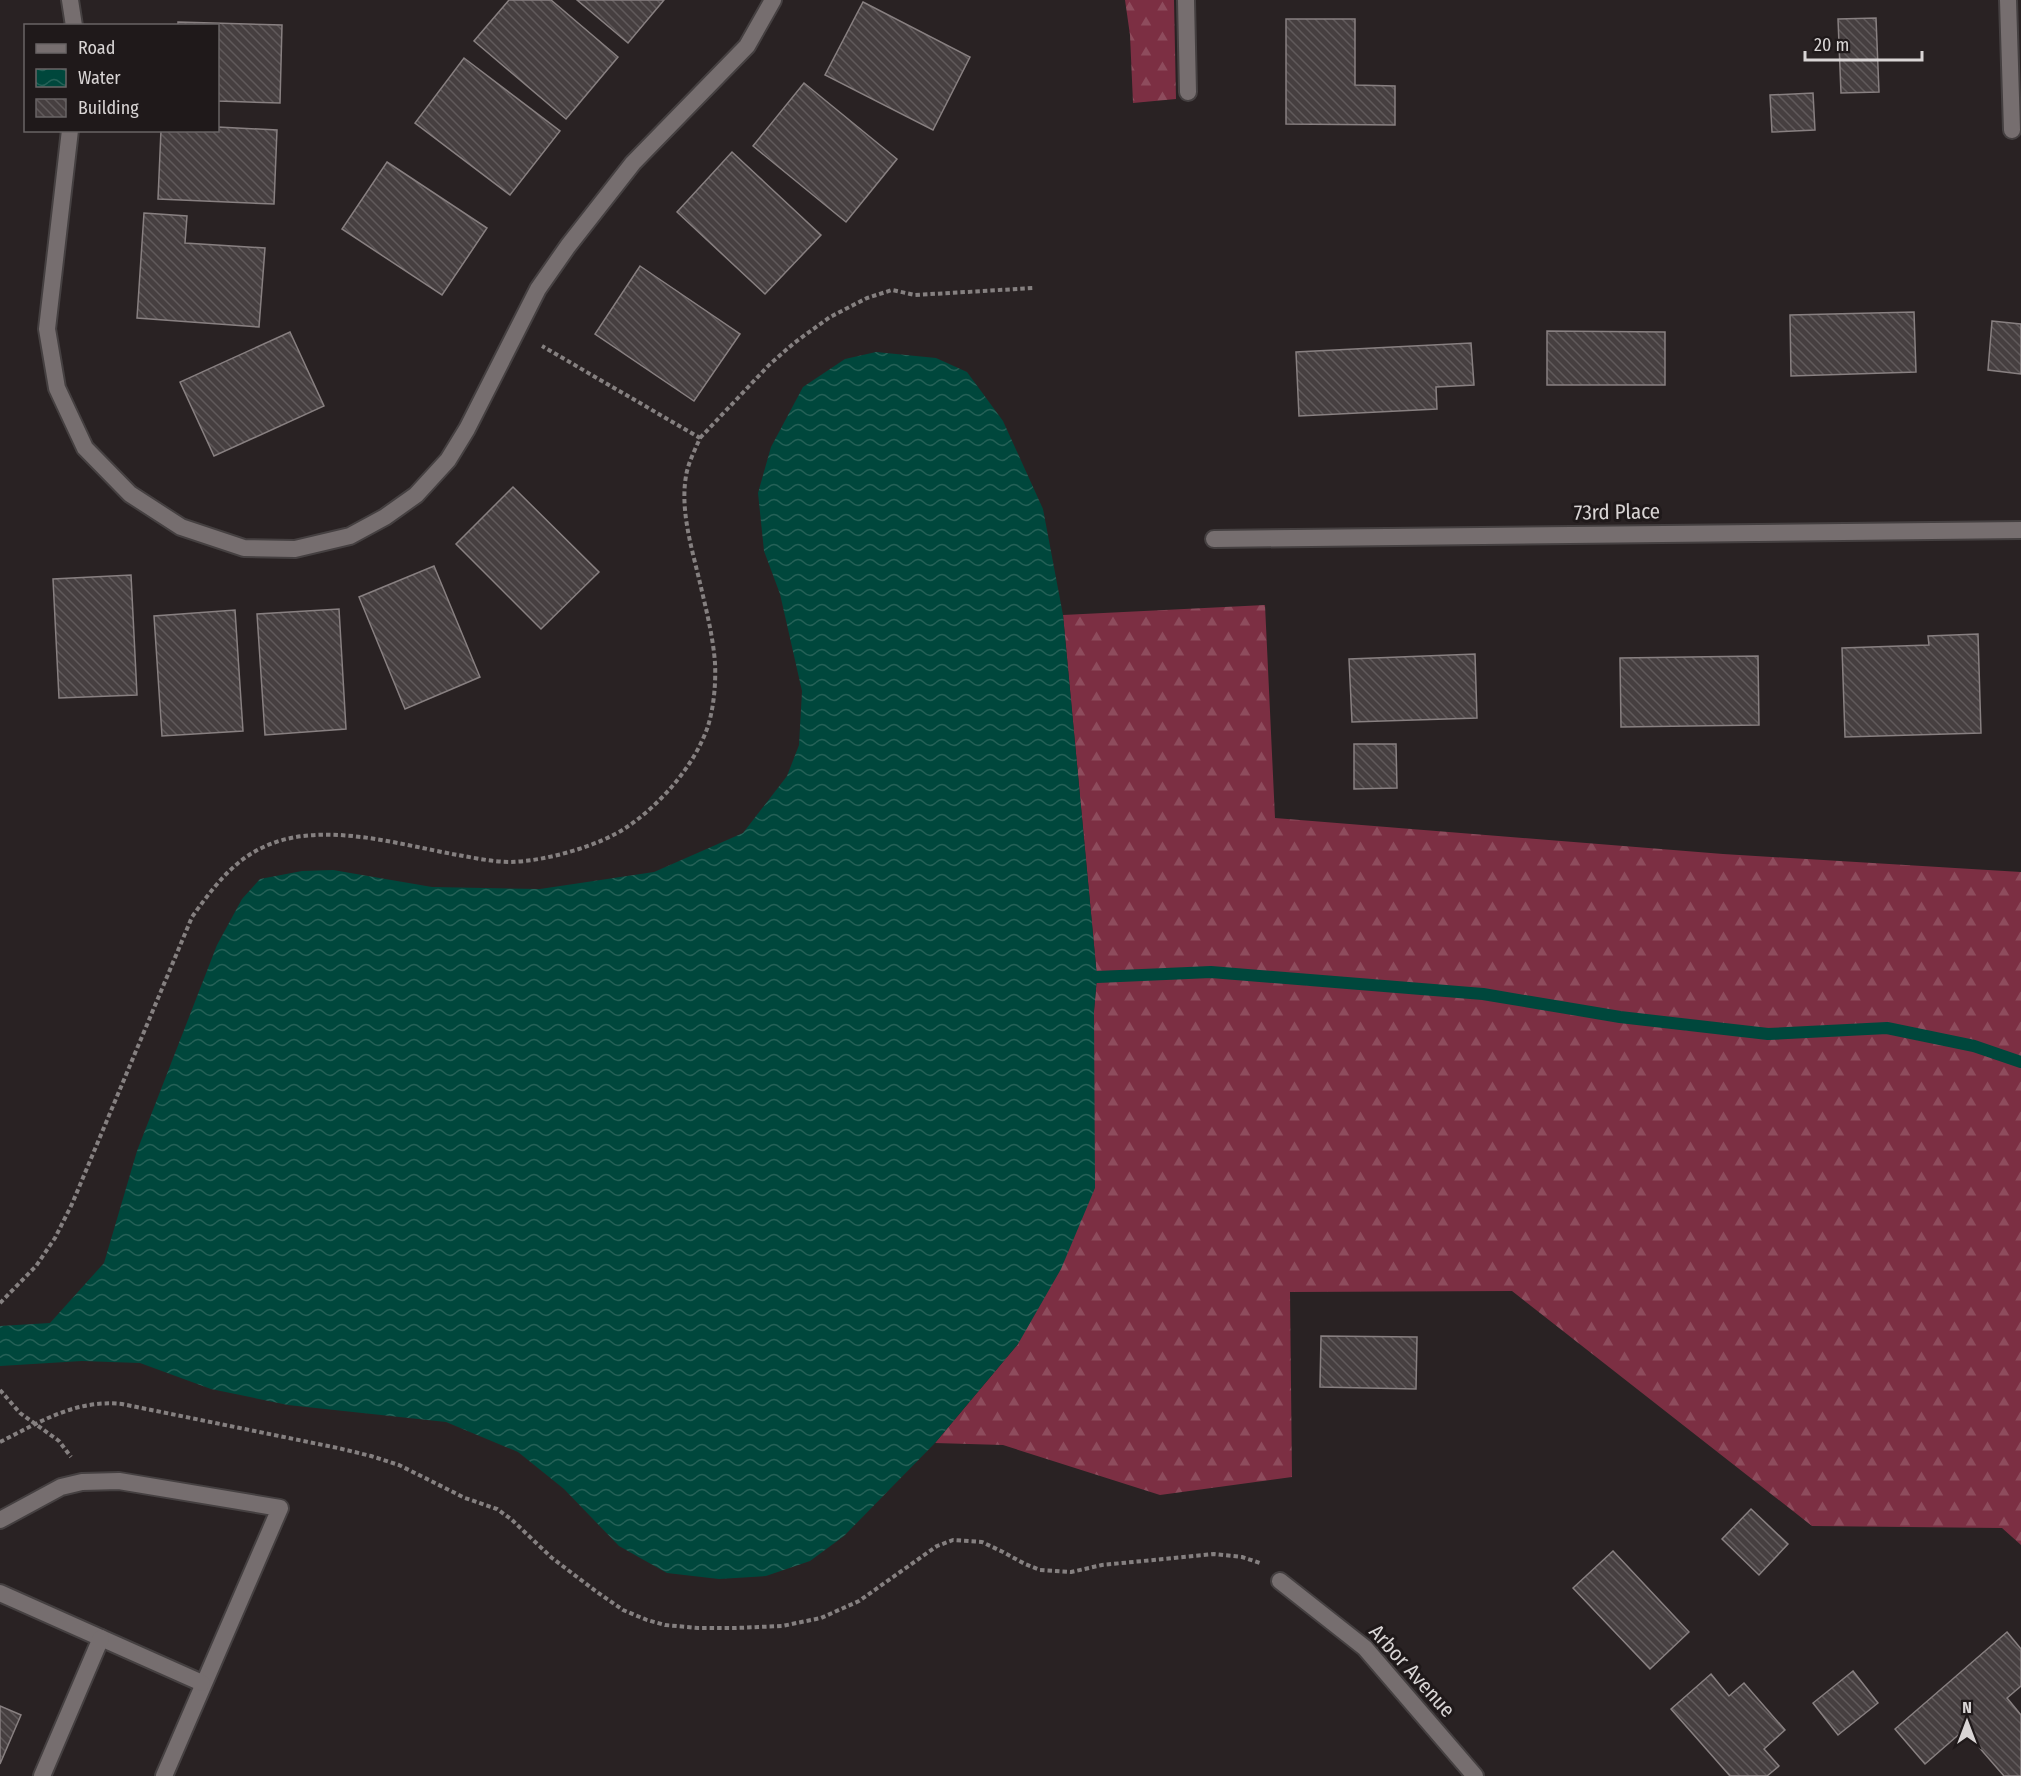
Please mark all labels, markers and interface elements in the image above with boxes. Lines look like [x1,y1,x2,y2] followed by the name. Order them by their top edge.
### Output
[24,24,219,132] legend
[1805,24,1922,62] scale bar
[1814,34,1849,56] text: 20 m
[78,37,115,59] text: Road
[78,67,121,89] text: Water
[78,97,139,119] text: Building
[1574,498,1660,526] street label: 73rd Place
[1364,1619,1460,1723] street label: Arbor Avenue
[1937,1692,1997,1752] north arrow
[1962,1698,1972,1717] text: N

